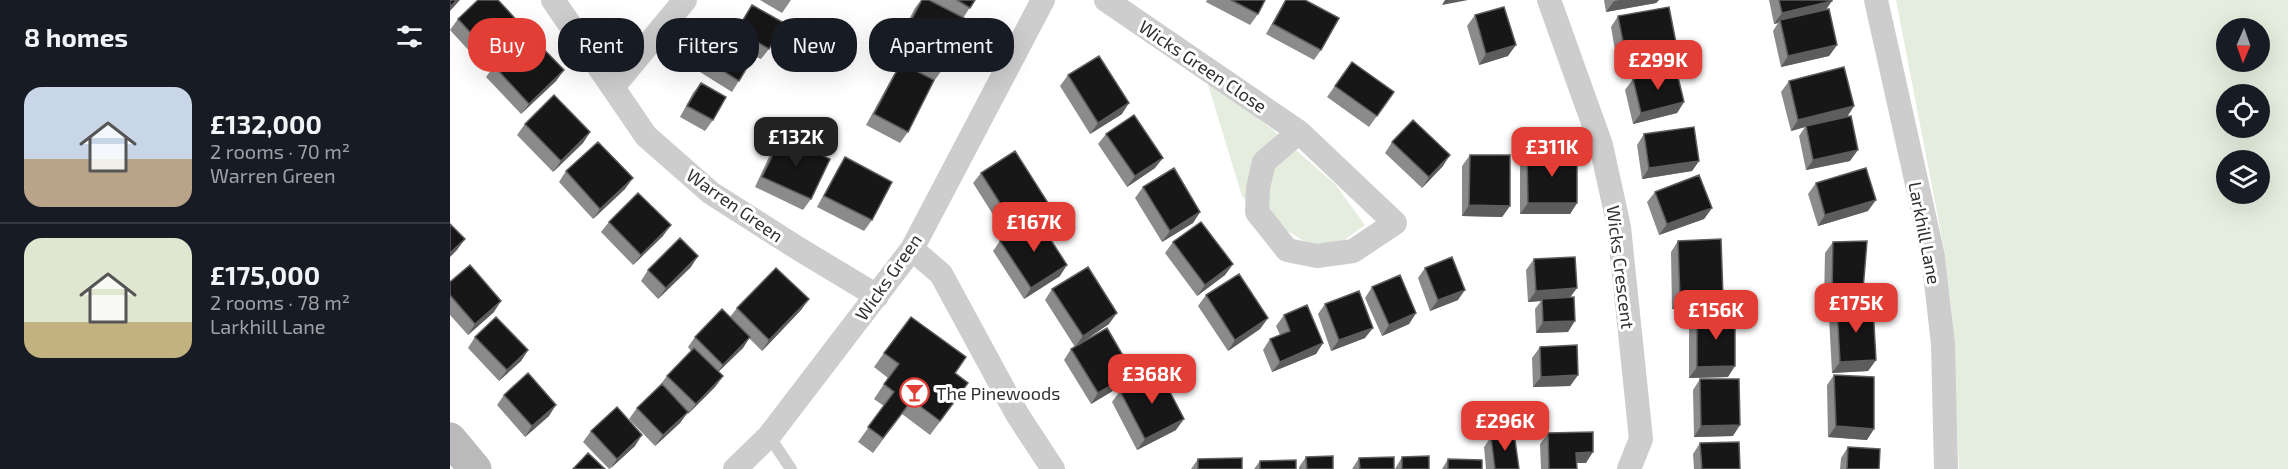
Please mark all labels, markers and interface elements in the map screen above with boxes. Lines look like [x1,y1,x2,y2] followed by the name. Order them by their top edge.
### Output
[1135,15,1271,117] street label: Wicks Green Close
[468,18,546,72] chip: Buy
[558,18,644,72] chip: Rent
[656,18,759,72] chip: Filters
[771,18,857,72] chip: New
[869,18,1014,72] chip: Apartment
[2216,18,2270,72] north arrow
[2216,18,2270,204] map controls
[393,20,426,53] icon: filters
[24,21,128,52] text: 8 homes
[1616,40,1700,91] pin: £299K
[1628,47,1688,71] text: £299K
[2216,84,2270,138] button: locate
[210,108,322,139] text: £132,000
[72,111,144,183] icon: home
[754,117,838,168] pin: £132K
[768,124,824,148] text: £132K
[1510,127,1594,178] pin: £311K
[1525,134,1579,158] text: £311K
[210,139,350,163] text: 2 rooms · 70 m²
[2216,150,2270,204] button: layers
[210,163,336,187] text: Warren Green
[682,164,788,246] street label: Warren Green
[1904,180,1946,286] street label: Larkhill Lane
[992,202,1076,253] pin: £167K
[1603,204,1640,330] street label: Wicks Crescent
[1006,209,1062,233] text: £167K
[850,229,926,325] street label: Wicks Green
[210,259,320,290] text: £175,000
[72,262,144,334] icon: home
[1814,283,1898,334] pin: £175K
[210,290,350,314] text: 2 rooms · 78 m²
[1674,290,1758,341] pin: £156K
[1829,290,1883,314] text: £175K
[1688,297,1744,321] text: £156K
[210,314,326,338] text: Larkhill Lane
[1110,354,1194,405] pin: £368K
[1122,361,1182,385] text: £368K
[899,377,931,409] bar icon: The Pinewoods
[936,382,1061,404] place label: The Pinewoods
[1463,401,1547,452] pin: £296K
[1475,408,1535,432] text: £296K

